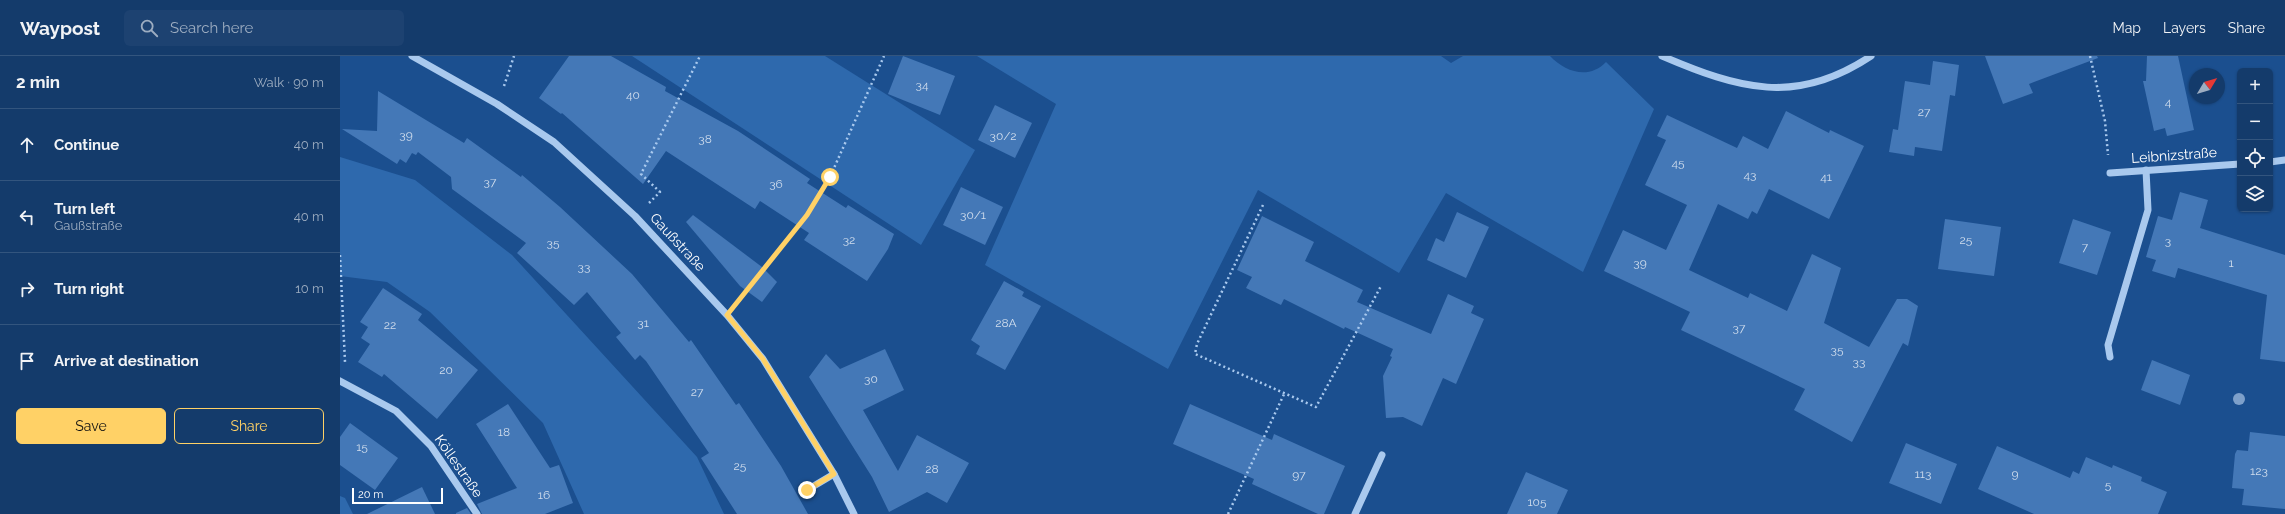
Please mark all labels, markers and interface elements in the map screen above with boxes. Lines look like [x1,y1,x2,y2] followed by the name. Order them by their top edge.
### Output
[124,10,404,46] search box
[20,17,100,39] text: Waypost
[138,17,160,39] icon: search
[170,19,253,37] text: Search here
[2113,20,2141,36] text: Map
[2163,20,2206,36] text: Layers
[2228,20,2265,36] text: Share
[2189,68,2225,104] north arrow
[2237,68,2273,212] map controls
[2237,68,2273,104] button: +
[16,72,60,92] text: 2 min
[254,75,324,90] text: Walk · 90 m
[916,78,929,92] house number: 34
[626,88,640,102] house number: 40
[2165,95,2172,109] house number: 4
[2237,104,2273,140] button: −
[1918,105,1931,119] house number: 27
[399,128,413,142] house number: 39
[990,129,1016,143] house number: 30/2
[698,132,712,146] house number: 38
[16,134,38,156] icon: ahead
[54,136,119,154] text: Continue
[294,137,324,152] text: 40 m
[2237,140,2273,176] button: locate
[2131,144,2217,166] street label: Leibnizstraße
[1671,156,1685,170] house number: 45
[821,168,839,186] route start
[1744,168,1756,182] house number: 43
[1820,170,1832,184] house number: 41
[484,175,497,189] house number: 37
[2237,176,2273,212] button: layers
[769,177,783,191] house number: 36
[54,200,115,218] text: Turn left
[16,206,38,228] icon: left
[960,208,986,222] house number: 30/1
[294,209,324,224] text: 40 m
[647,210,709,274] street label: Gaußstraße
[54,218,122,233] text: Gaußstraße
[843,233,855,247] house number: 32
[1960,233,1973,247] house number: 25
[2165,234,2171,248] house number: 3
[547,236,560,250] house number: 35
[2082,240,2089,254] house number: 7
[1633,256,1647,270] house number: 39
[2228,256,2234,270] house number: 1
[578,260,590,274] house number: 33
[16,278,38,300] icon: right
[54,280,124,298] text: Turn right
[295,281,324,296] text: 10 m
[637,316,649,330] house number: 31
[995,316,1017,330] house number: 28A
[384,318,396,332] house number: 22
[1733,321,1746,335] house number: 37
[1831,343,1844,357] house number: 35
[16,350,38,372] icon: arrive
[54,352,199,370] text: Arrive at destination
[1853,355,1865,369] house number: 33
[439,363,453,377] house number: 20
[864,372,878,386] house number: 30
[691,385,704,399] house number: 27
[16,408,166,444] button: Save
[174,408,324,444] button: Share
[498,425,510,439] house number: 18
[432,432,486,500] street label: Köllestraße
[356,440,368,454] house number: 15
[734,459,747,473] house number: 25
[925,462,939,476] house number: 28
[2250,464,2268,478] house number: 123
[1915,467,1931,481] house number: 113
[2011,467,2019,481] house number: 9
[1292,468,1306,482] house number: 97
[2105,478,2112,492] house number: 5
[798,481,816,499] route end
[352,486,443,505] scale bar
[358,488,383,501] text: 20 m
[538,488,550,502] house number: 16
[1527,495,1547,509] house number: 105

